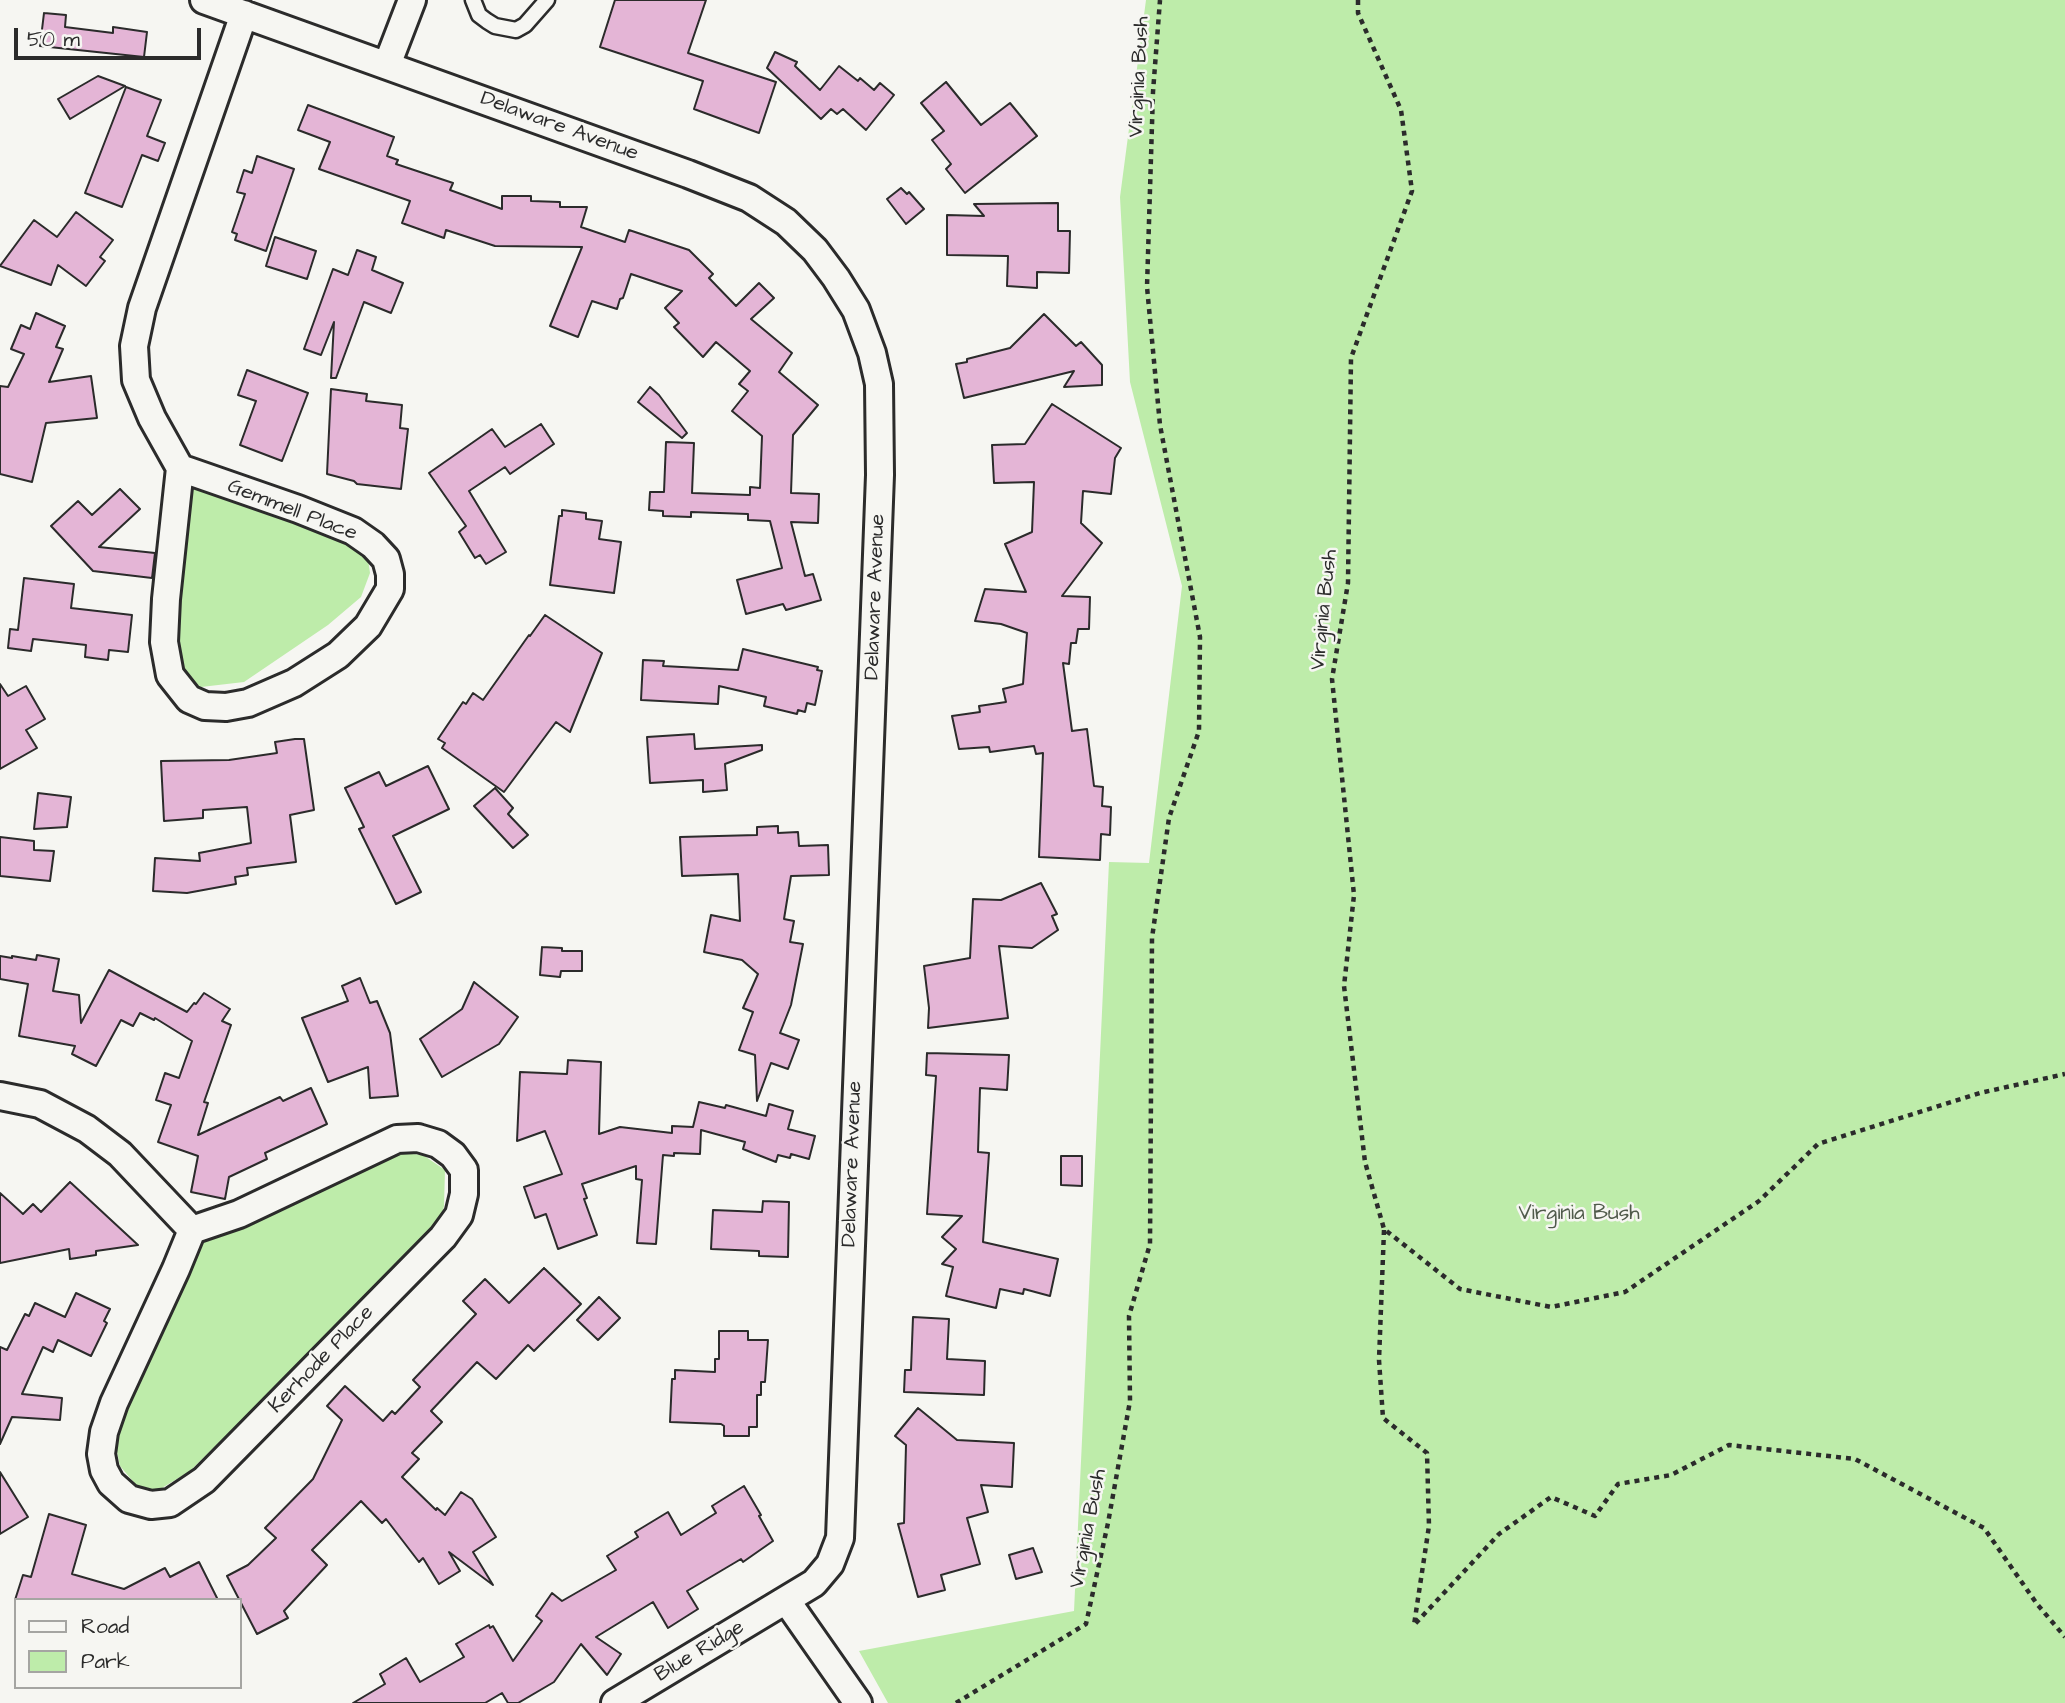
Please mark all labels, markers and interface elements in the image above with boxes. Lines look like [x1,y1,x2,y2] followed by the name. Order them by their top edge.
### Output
[18,14,205,58] scale bar
[1124,16,1156,138] street label: Virginia Bush
[27,25,80,54] text: 50 m
[477,87,641,167] street label: Delaware Avenue
[224,475,360,547] street label: Gemmell Place
[861,514,891,680] street label: Delaware Avenue
[1306,548,1344,672] street label: Virginia Bush
[838,1081,868,1247] street label: Delaware Avenue
[1518,1202,1640,1228] park label: Virginia Bush
[264,1301,380,1419] street label: Kerhode Place
[1065,1467,1113,1591] street label: Virginia Bush
[14,1598,242,1689] legend
[81,1612,129,1641] text: Road
[651,1616,749,1688] street label: Blue Ridge
[81,1647,130,1676] text: Park

